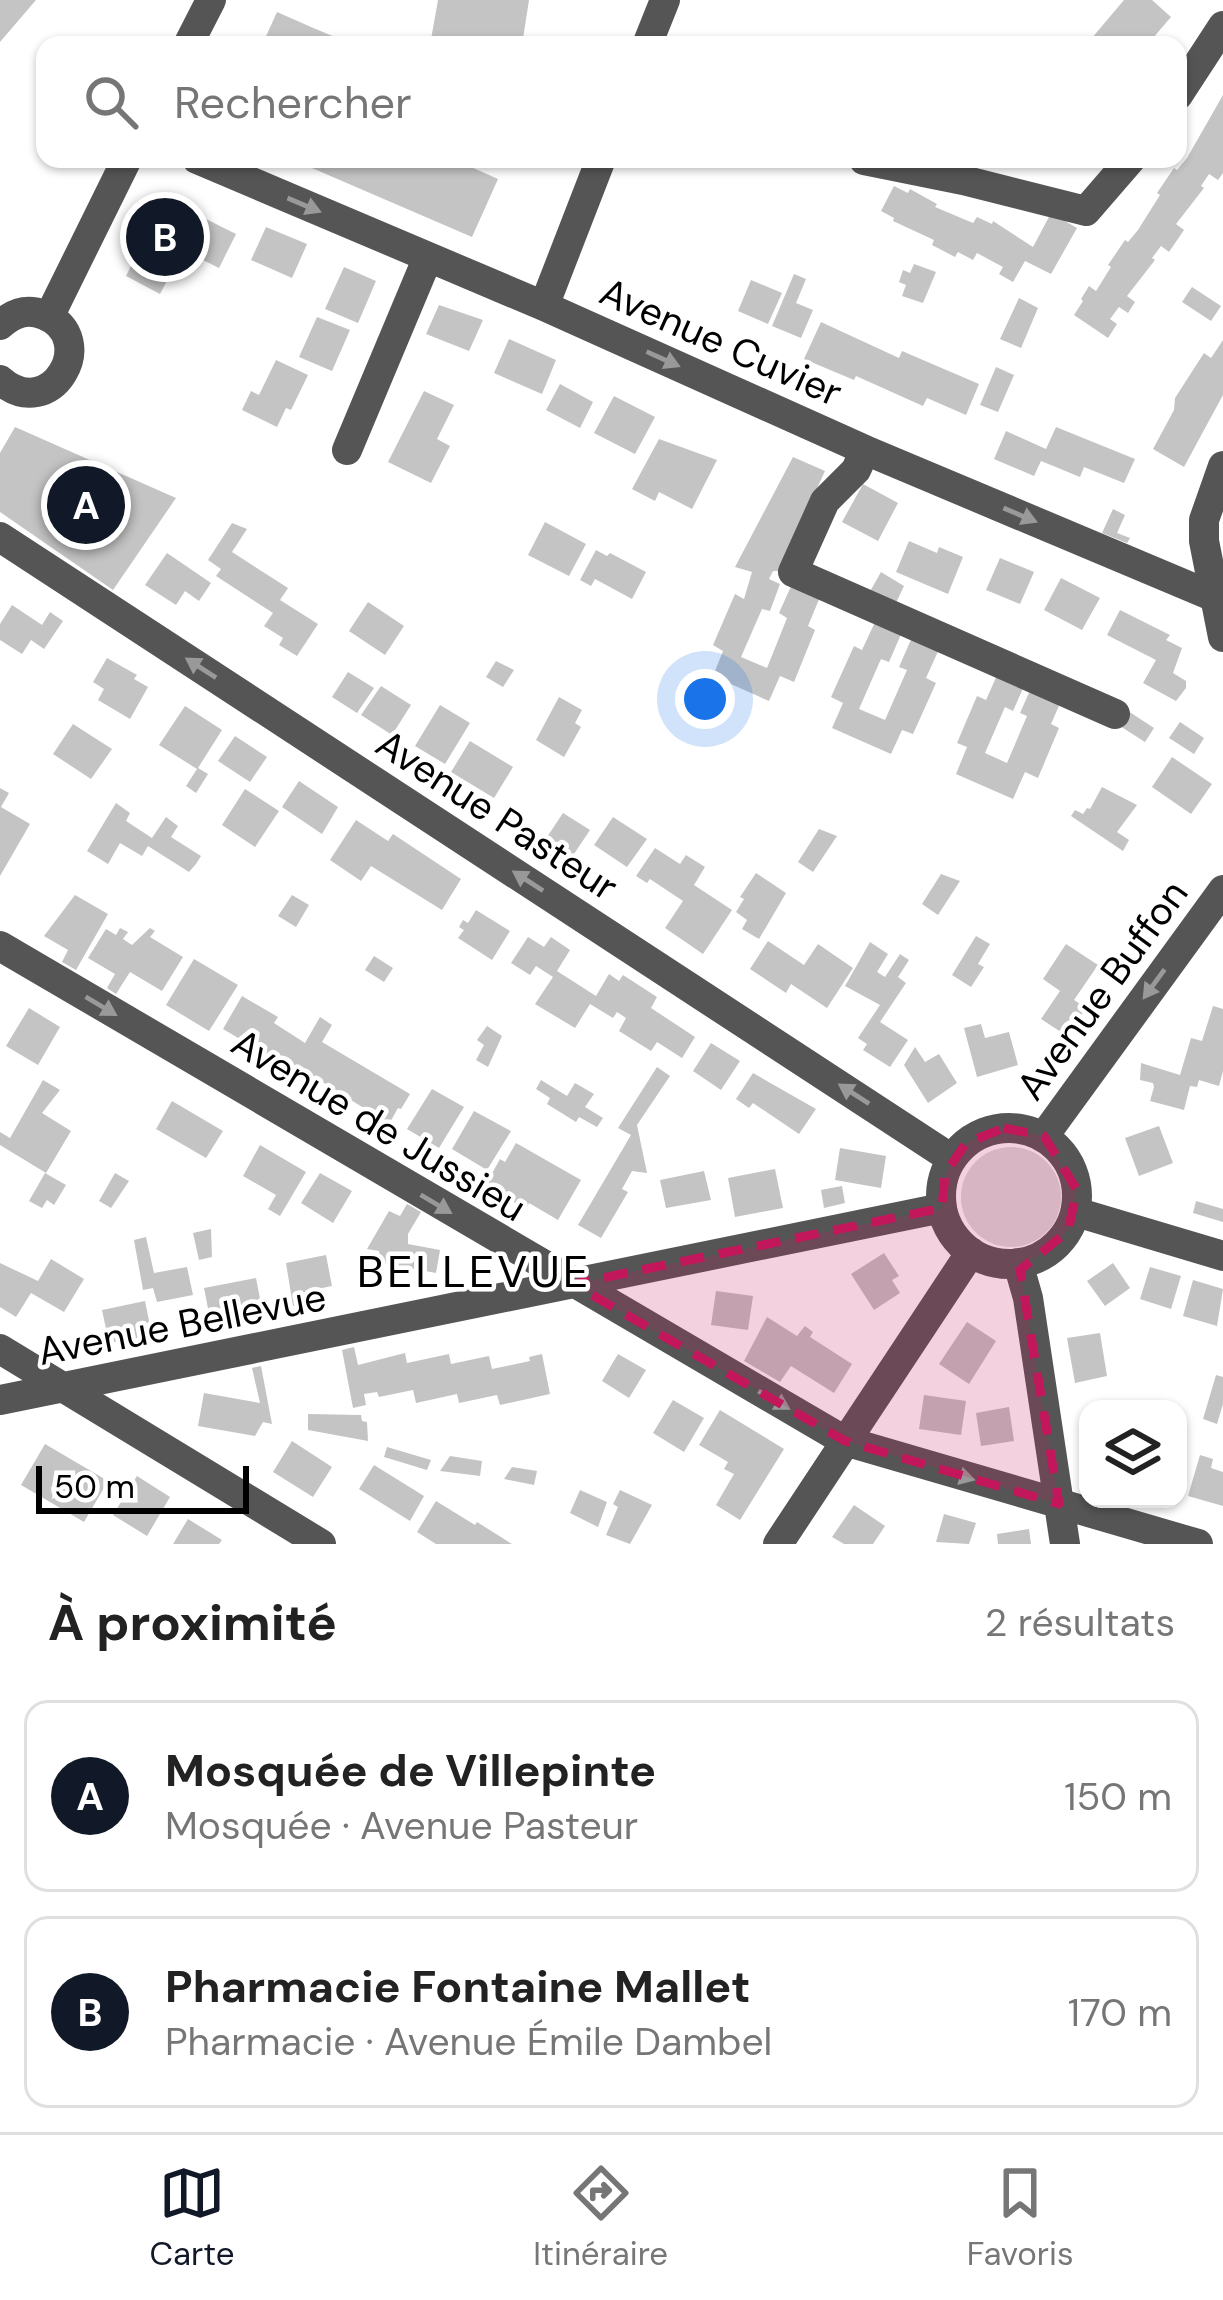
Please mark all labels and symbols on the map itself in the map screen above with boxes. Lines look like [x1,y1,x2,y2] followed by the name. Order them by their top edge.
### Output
[126,192,204,282] pin: B
[287,196,323,215] one-way arrow
[592,266,850,418] street label: Avenue Cuvier
[646,349,681,369] one-way arrow
[47,460,125,550] pin: A
[1003,506,1039,525] one-way arrow
[185,657,217,679] one-way arrow
[675,669,735,729] your location
[366,718,628,912] street label: Avenue Pasteur
[511,870,544,892] one-way arrow
[1005,870,1199,1110] street label: Avenue Buffon
[1143,968,1166,1000] one-way arrow
[84,994,118,1015] one-way arrow
[222,1017,536,1233] street label: Avenue de Jussieu
[838,1084,871,1106] one-way arrow
[420,1193,453,1214] one-way arrow
[357,1242,591,1301] district label: BELLEVUE
[34,1271,330,1377] street label: Avenue Bellevue
[757,1388,791,1409] one-way arrow
[36,1460,249,1513] scale bar
[939,1467,976,1485] one-way arrow

